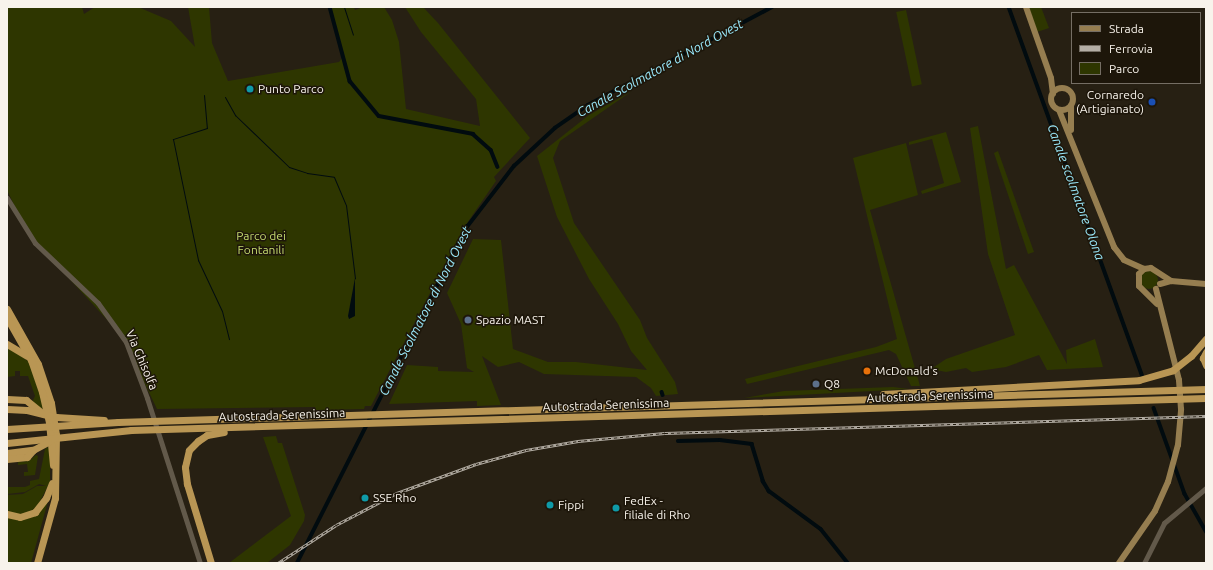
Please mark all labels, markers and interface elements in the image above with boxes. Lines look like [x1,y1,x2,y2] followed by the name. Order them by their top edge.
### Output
[1071,12,1201,84] legend
[574,16,746,120] water label: Canale Scolmatore di Nord Ovest
[1109,22,1144,35] text: Strada
[1109,42,1153,55] text: Ferrovia
[1109,62,1139,75] text: Parco
[258,82,324,96] place label: Punto Parco
[245,84,255,94] marker: Punto Parco
[1076,88,1144,116] place label: Cornaredo (Artigianato)
[1147,97,1157,107] marker: Cornaredo (Artigianato)
[1044,122,1108,262] water label: Canale scolmatore Olona
[375,224,475,398] water label: Canale Scolmatore di Nord Ovest
[236,229,286,257] park label: Parco dei Fontanili
[476,313,545,327] place label: Spazio MAST
[463,315,473,325] marker: Spazio MAST
[123,328,161,392] street label: Via Ghisolfa
[875,364,938,378] place label: McDonald's
[862,366,872,376] marker: McDonald's
[824,377,840,391] place label: Q8
[811,379,821,389] marker: Q8
[866,387,994,405] street label: Autostrada Serenissima
[542,396,670,414] street label: Autostrada Serenissima
[218,406,346,424] street label: Autostrada Serenissima
[373,491,416,505] place label: SSE Rho
[360,493,370,503] marker: SSE Rho
[624,494,690,522] place label: FedEx - filiale di Rho
[558,498,584,512] place label: Fippi
[545,500,555,510] marker: Fippi
[611,503,621,513] marker: FedEx - filiale di Rho

